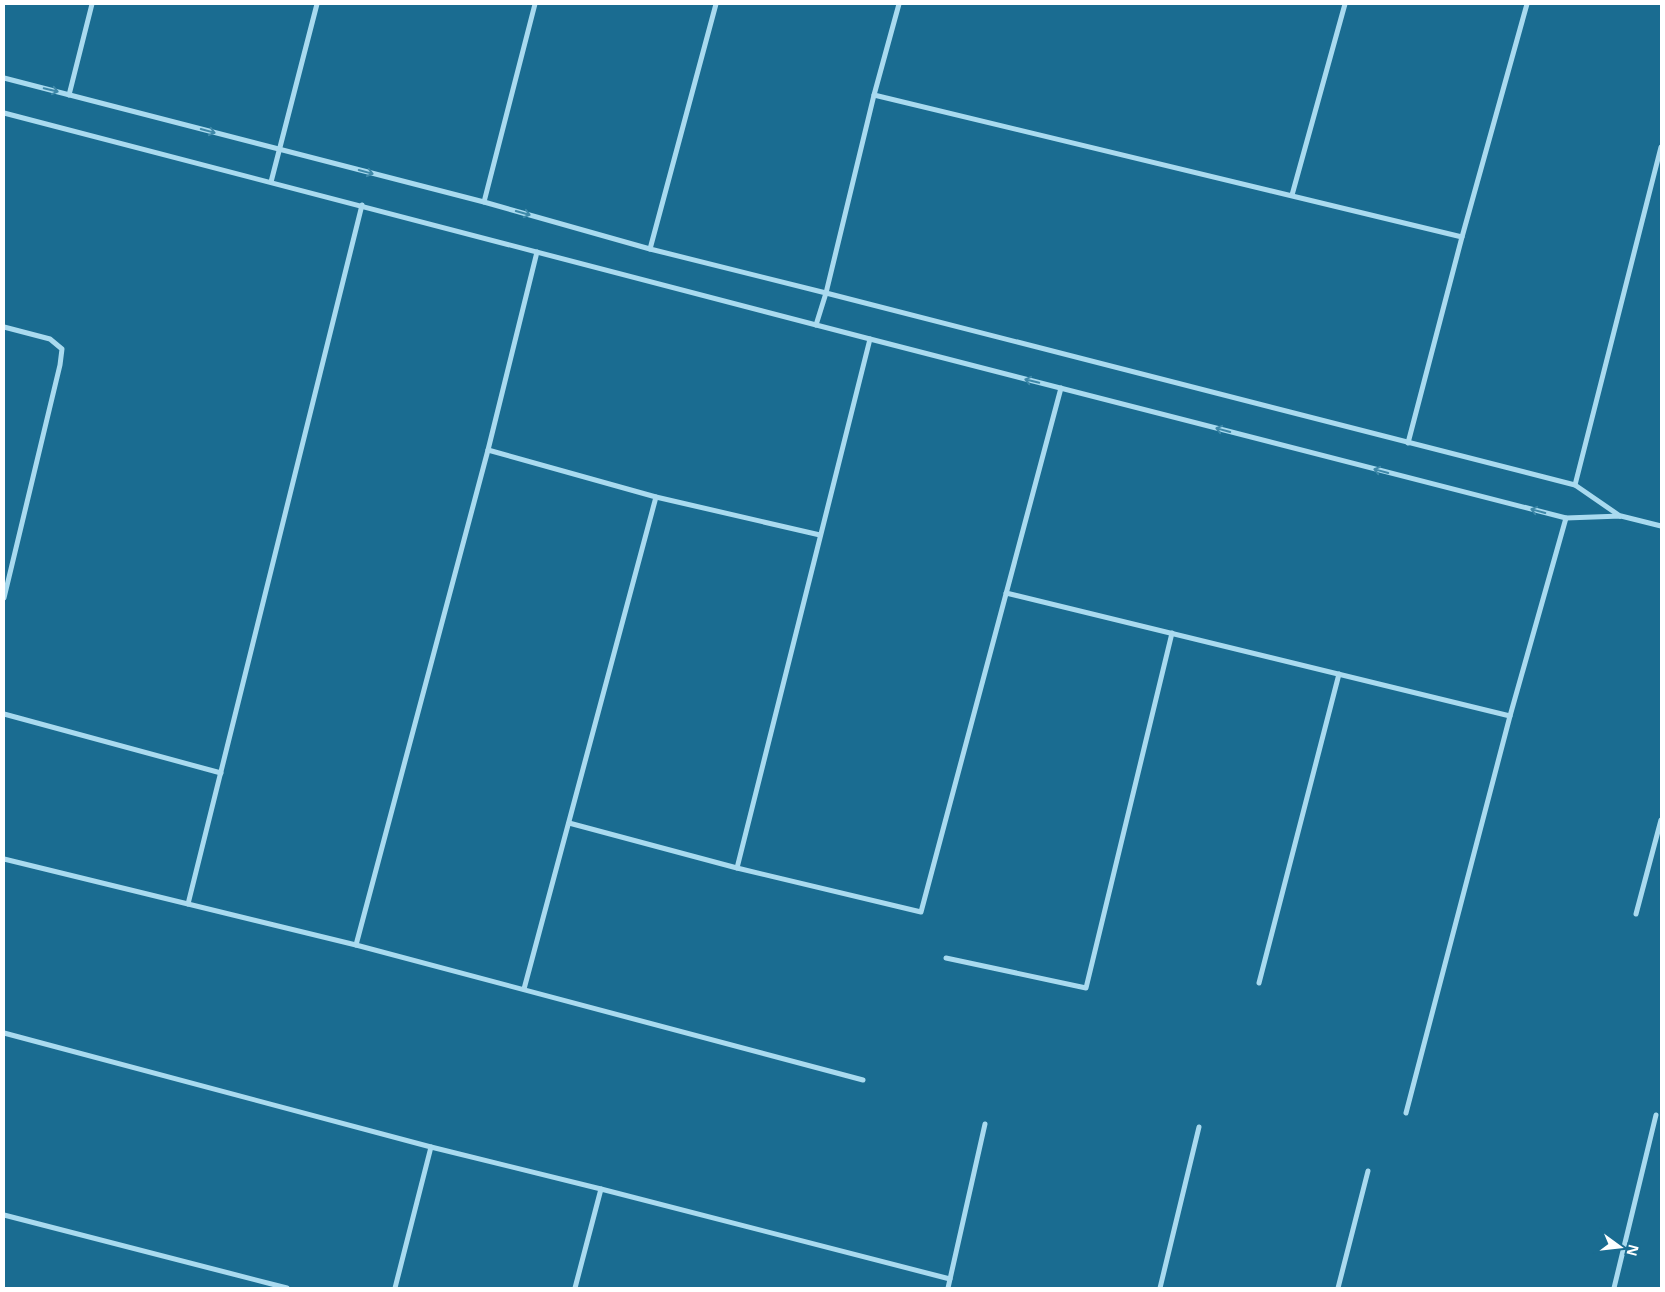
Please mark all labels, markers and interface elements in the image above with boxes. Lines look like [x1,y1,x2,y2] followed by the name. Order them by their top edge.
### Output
[43,86,59,96] one-way arrow
[200,127,216,136] one-way arrow
[357,168,373,177] one-way arrow
[514,209,530,219] one-way arrow
[1025,375,1041,385] one-way arrow
[1216,425,1232,434] one-way arrow
[1373,465,1389,475] one-way arrow
[1530,506,1546,515] one-way arrow
[1595,1222,1645,1272] north arrow
[1622,1243,1644,1258] text: N

